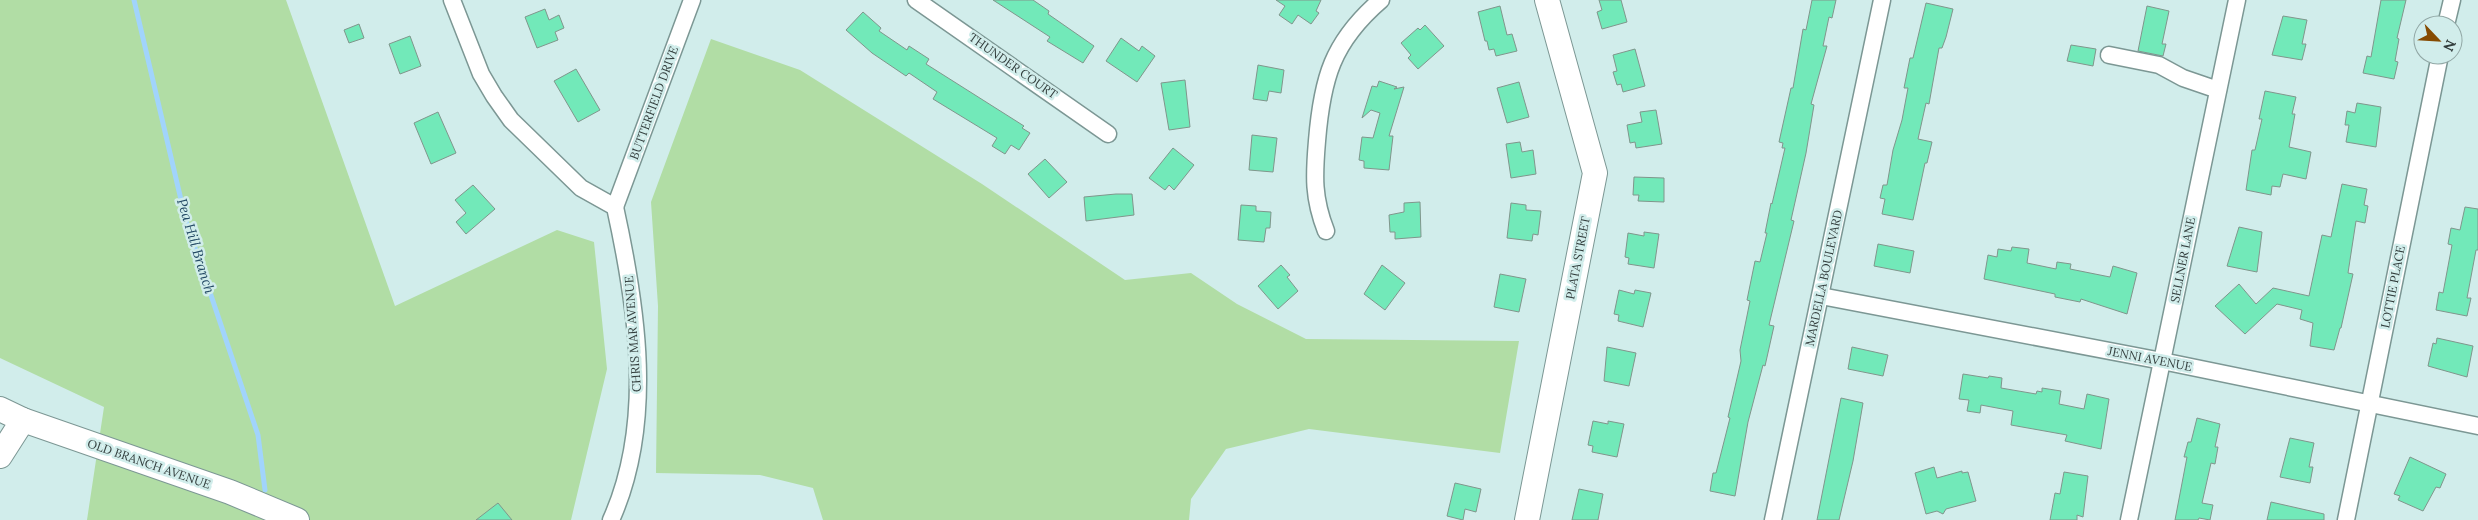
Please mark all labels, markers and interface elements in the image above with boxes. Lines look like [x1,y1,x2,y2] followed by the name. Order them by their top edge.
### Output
[2413,15,2463,65] north arrow
[966,30,1061,102] street label: THUNDER COURT
[2439,37,2460,54] text: N
[626,44,681,162] street label: BUTTERFIELD DRIVE
[173,196,219,296] water label: Pea Hill Branch
[1802,208,1845,347] street label: MARDELLA BOULEVARD
[1562,215,1593,301] street label: PLATA STREET
[2167,216,2198,304] street label: SELLNER LANE
[2377,244,2408,329] street label: LOTTIE PLACE
[621,275,644,393] street label: CHRIS MAR AVENUE
[2106,343,2193,374] street label: JENNI AVENUE
[86,435,213,492] street label: OLD BRANCH AVENUE

